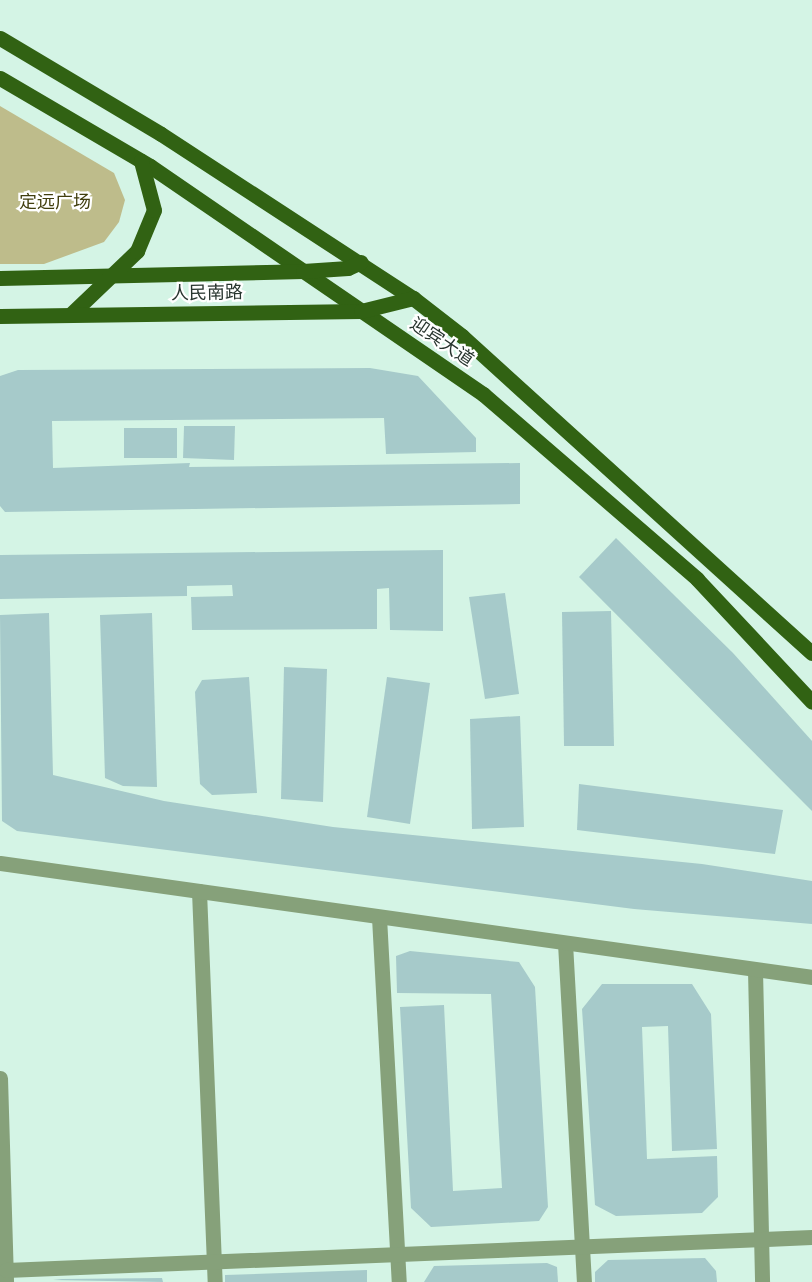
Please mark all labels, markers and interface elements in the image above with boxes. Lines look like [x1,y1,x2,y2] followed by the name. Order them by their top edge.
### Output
[19,191,91,213] park label: 定远广场
[171,282,243,304] street label: 人民南路
[406,313,478,371] street label: 迎宾大道

